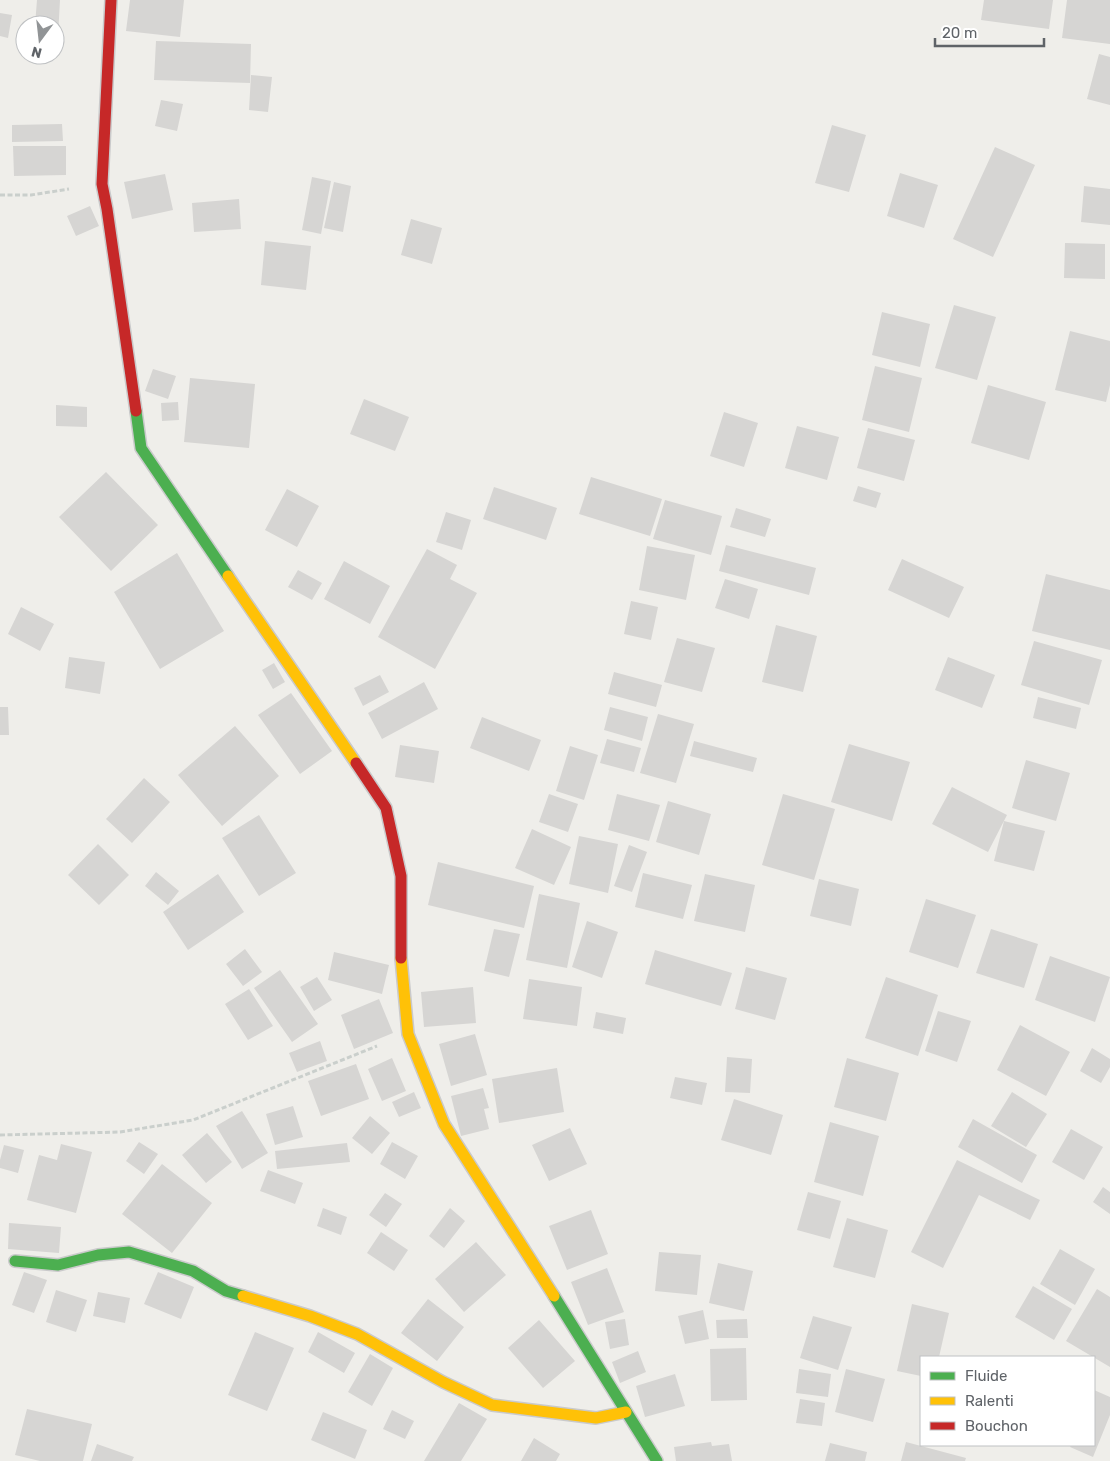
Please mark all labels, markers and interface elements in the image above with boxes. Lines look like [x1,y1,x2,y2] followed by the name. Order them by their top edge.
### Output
[15,15,65,65] north arrow
[935,15,1044,47] scale bar
[942,24,977,42] text: 20 m
[30,43,44,62] text: N
[920,1356,1095,1446] legend
[965,1367,1007,1385] text: Fluide
[965,1392,1014,1410] text: Ralenti
[965,1417,1028,1435] text: Bouchon

